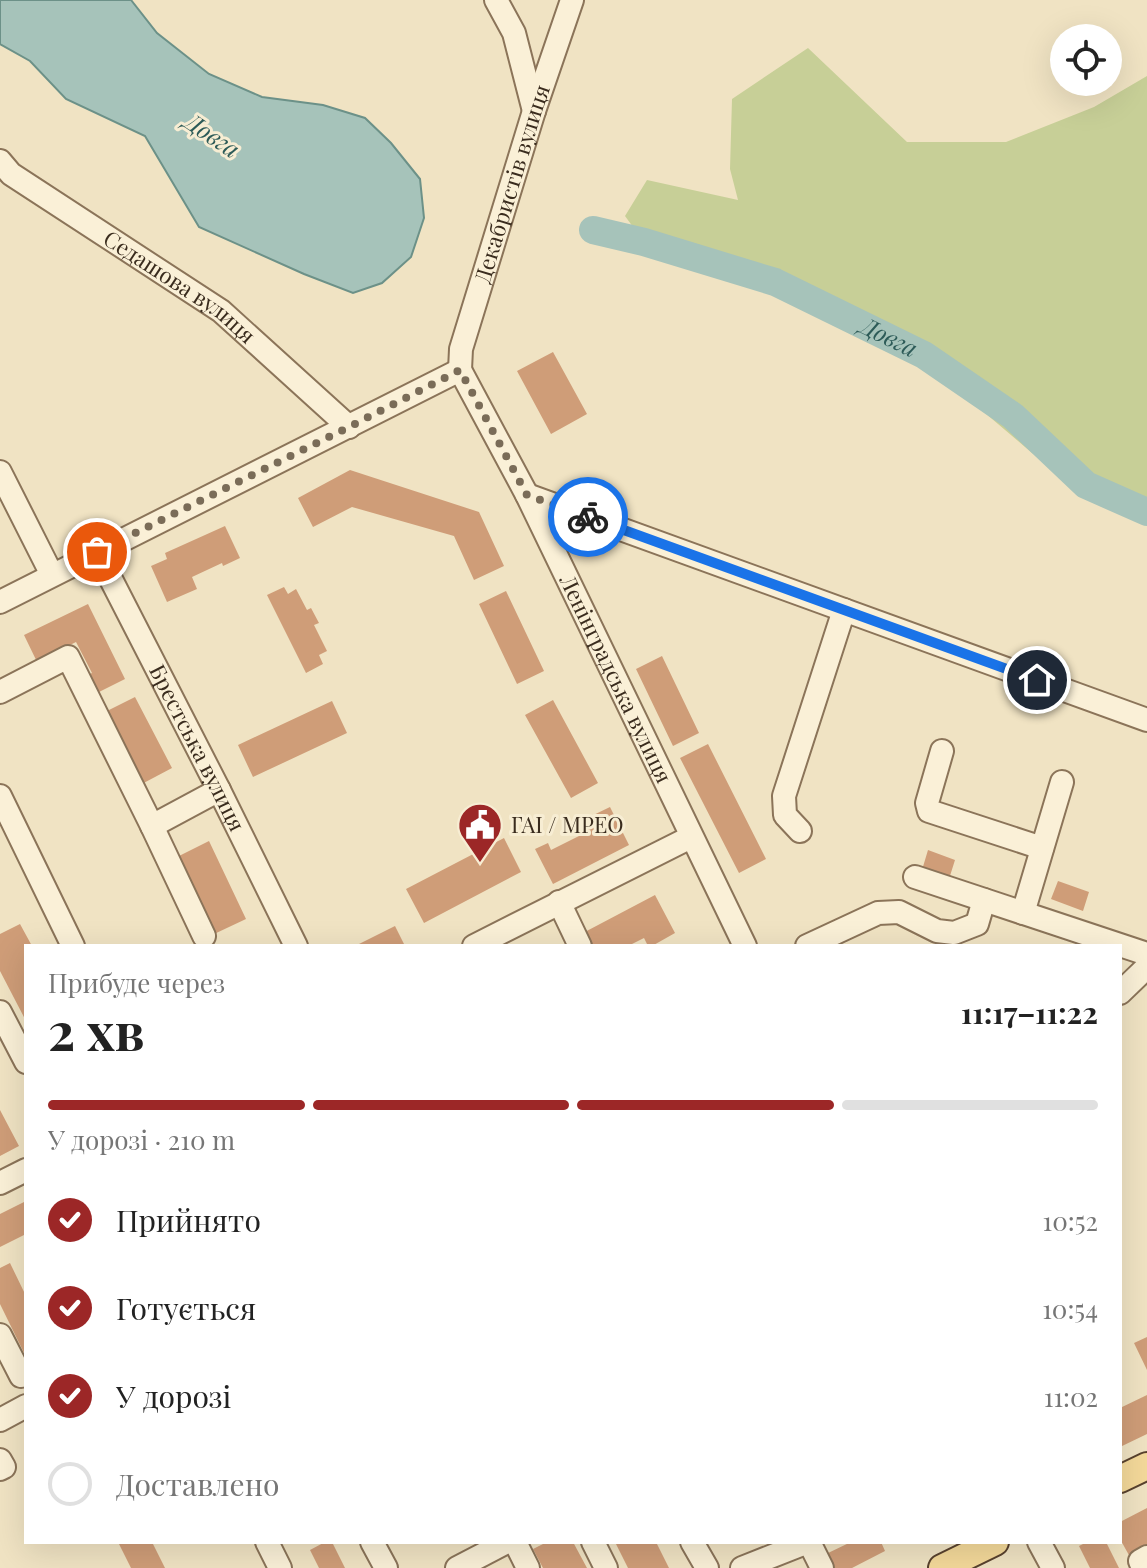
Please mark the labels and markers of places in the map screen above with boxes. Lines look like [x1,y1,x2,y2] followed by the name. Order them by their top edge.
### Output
[63,518,131,586] pin
[1003,646,1071,714] pin
[456,801,504,864] public building icon: ГАІ / МРЕО
[511,809,624,839] place label: ГАІ / МРЕО

